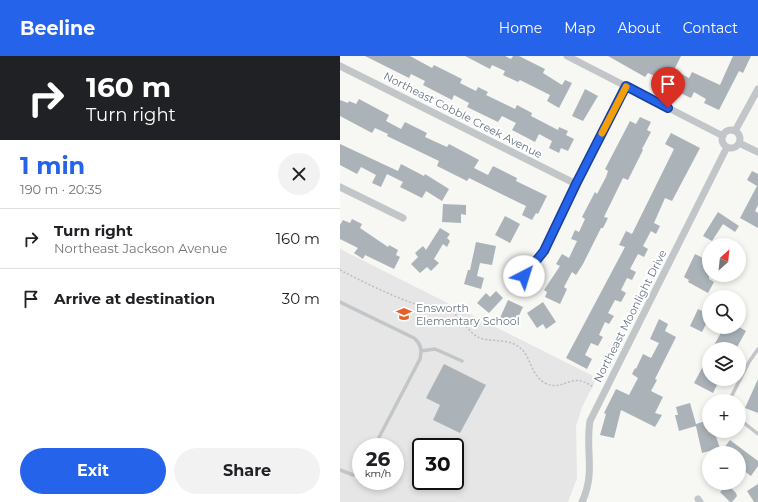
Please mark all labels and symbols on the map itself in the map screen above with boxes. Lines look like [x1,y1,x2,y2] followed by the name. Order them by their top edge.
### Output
[651,67,685,108] pin
[381,69,545,161] street label: Northeast Cobble Creek Avenue
[702,238,746,282] north arrow
[590,247,670,385] street label: Northeast Moonlight Drive
[503,255,545,297] position arrow
[416,301,520,328] place label: Ensworth Elementary School
[395,305,413,323] school or university icon: Ensworth Elementary School
[412,438,464,490] speed limit sign: 30

